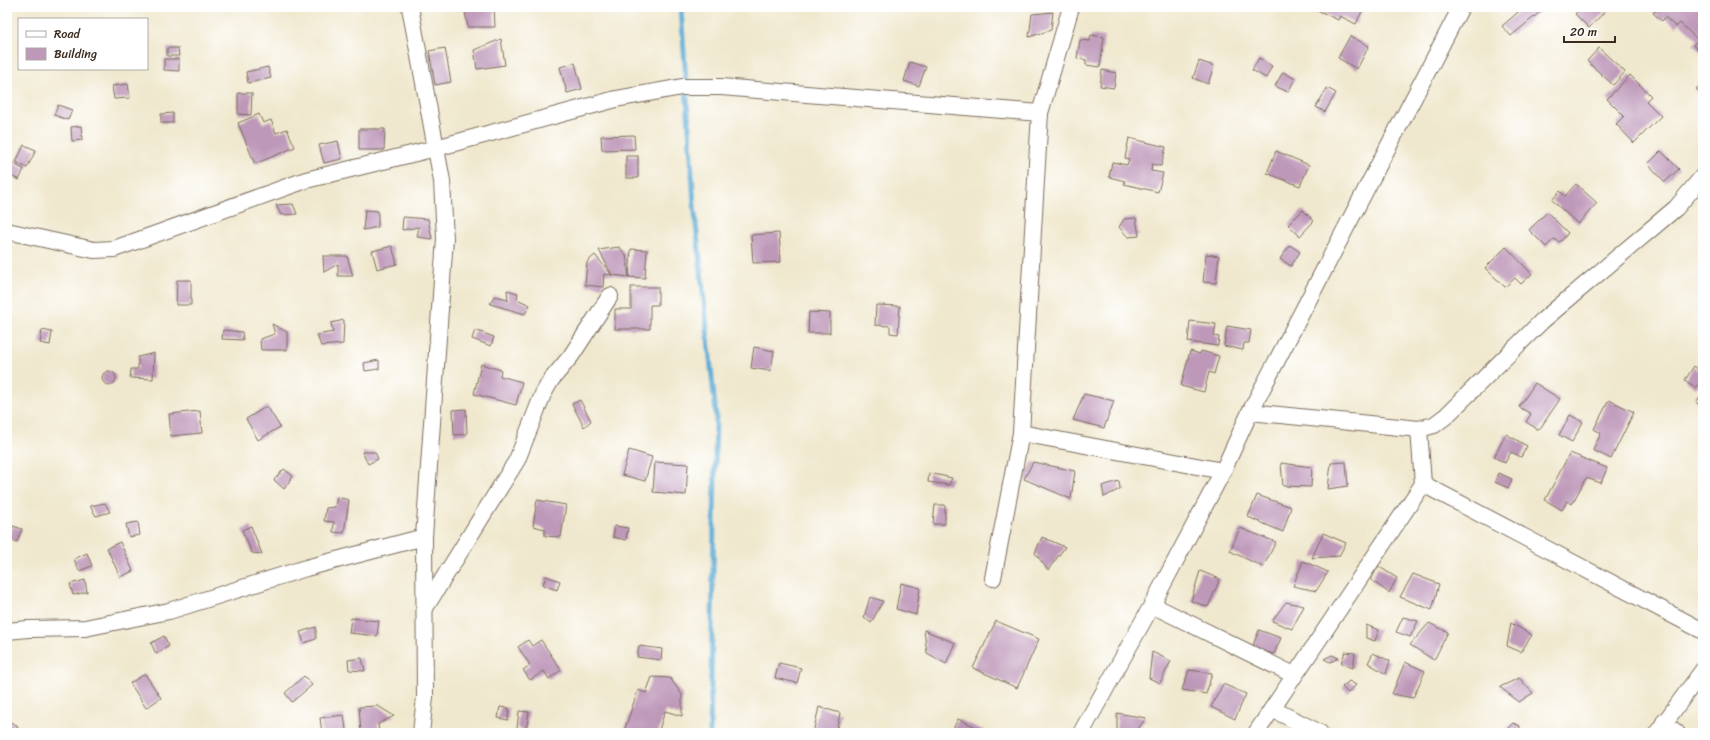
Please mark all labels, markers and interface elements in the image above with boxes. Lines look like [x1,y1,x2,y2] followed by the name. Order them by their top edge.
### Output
[18,18,148,70] legend
[1564,18,1615,44] scale bar
[1570,21,1597,43] text: 20 m
[54,23,81,45] text: Road
[54,43,97,65] text: Building

